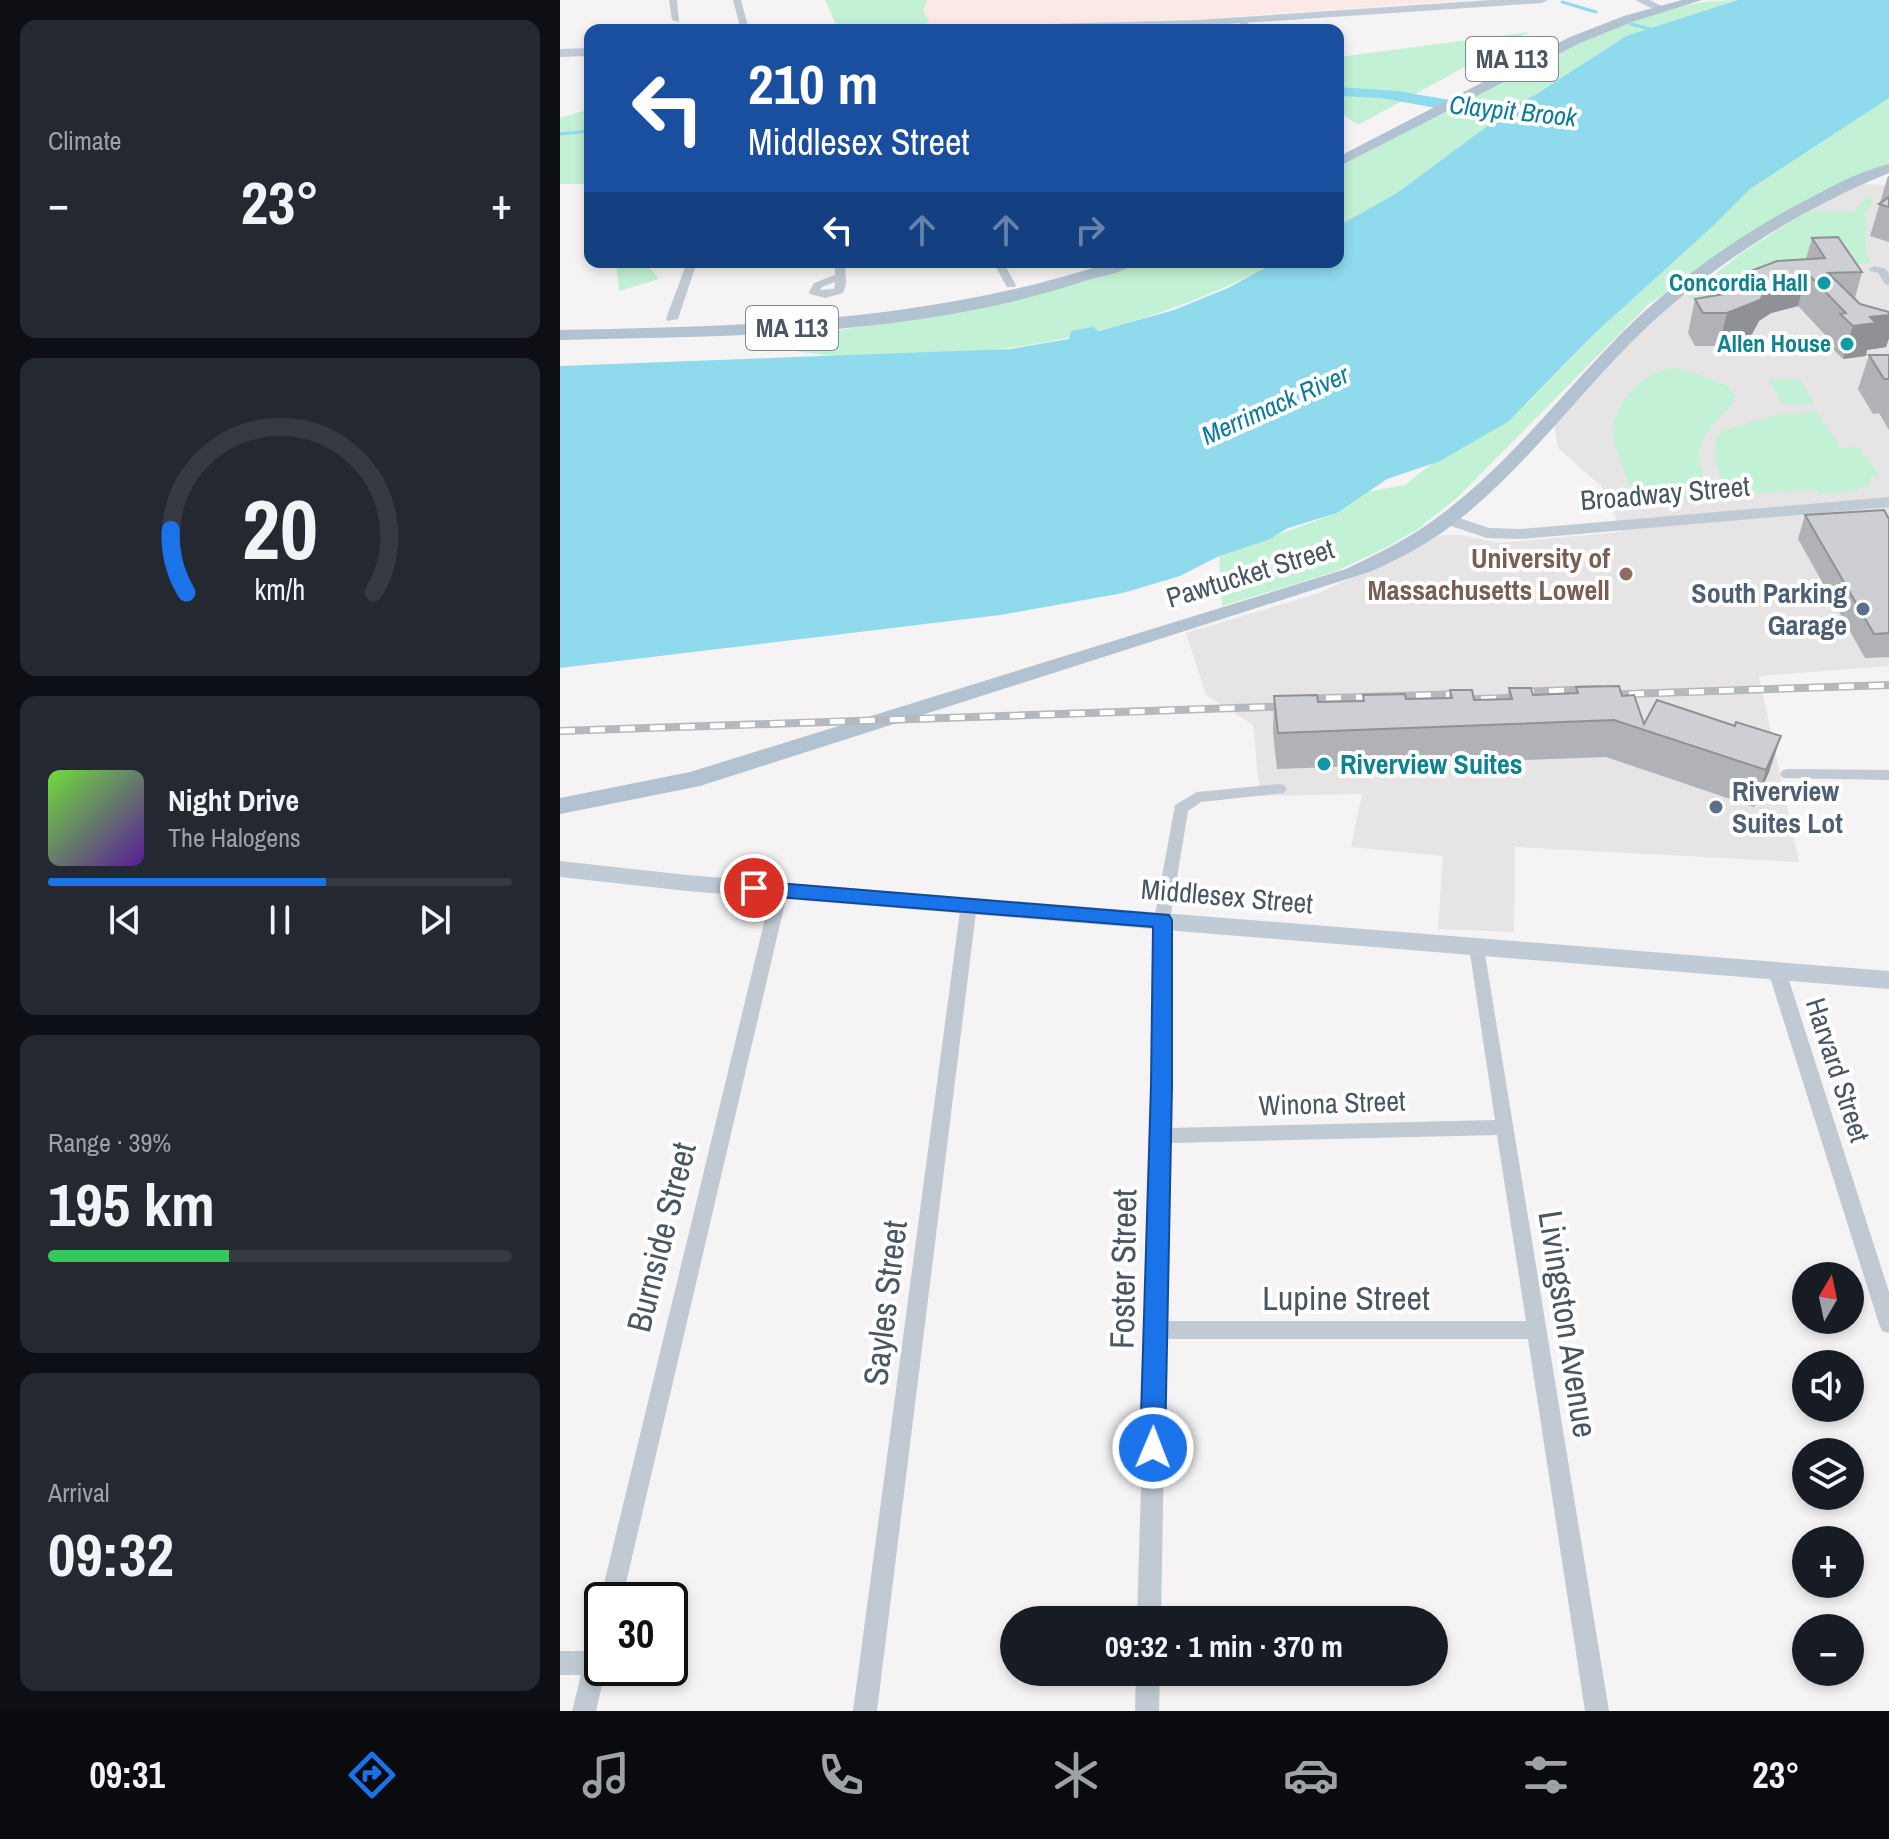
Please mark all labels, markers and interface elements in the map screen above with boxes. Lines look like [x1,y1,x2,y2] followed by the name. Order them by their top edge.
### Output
[1466,37,1558,81] road number: MA 113
[748,46,878,121] text: 210 m
[616,56,720,160] icon: left
[1448,86,1580,135] water label: Claypit Brook
[748,118,970,166] text: Middlesex Street
[48,123,121,158] text: Climate
[241,162,319,243] text: 23°
[48,173,69,233] text: −
[491,173,512,233] text: +
[816,208,860,252] icon: left
[900,208,944,252] icon: ahead
[984,208,1028,252] icon: ahead
[1068,208,1112,252] icon: right
[1669,266,1808,298] place label: Concordia Hall
[1815,274,1833,292] marker: Concordia Hall
[746,306,838,350] road number: MA 113
[1717,327,1831,359] place label: Allen House
[1838,335,1856,353] marker: Allen House
[1196,356,1355,453] water label: Merrimack River
[1579,467,1751,519] street label: Broadway Street
[242,473,318,585] text: 20
[1161,529,1339,617] street label: Pawtucket Street
[1368,539,1610,609] place label: University of Massachusetts Lowell
[1617,565,1635,583] marker: University of Massachusetts Lowell
[255,570,305,609] text: km/h
[1691,574,1847,644] place label: South Parking Garage
[1854,600,1872,618] marker: South Parking Garage
[1340,745,1523,783] place label: Riverview Suites
[1315,755,1333,773] marker: Riverview Suites
[1732,772,1843,842] place label: Riverview Suites Lot
[168,780,299,820] text: Night Drive
[1707,798,1725,816] marker: Riverview Suites Lot
[168,820,301,855] text: The Halogens
[720,854,788,922] pin
[732,866,776,910] icon: arrive
[1140,870,1314,922] street label: Middlesex Street
[103,898,147,942] icon: previous
[258,898,302,942] icon: pause
[413,898,457,942] icon: next
[1797,993,1879,1147] street label: Harvard Street
[1258,1081,1406,1125] street label: Winona Street
[48,1125,171,1160] text: Range · 39%
[615,1137,707,1337] street label: Burnside Street
[48,1164,215,1245] text: 195 km
[1099,1188,1147,1349] street label: Foster Street
[1527,1207,1609,1441] street label: Livingston Avenue
[852,1218,918,1388] street label: Sayles Street
[1792,1262,1864,1334] north arrow
[1792,1262,1864,1686] map controls
[1262,1275,1430,1321] street label: Lupine Street
[1792,1350,1864,1422] button: sound
[1111,1406,1195,1490] position arrow
[1792,1438,1864,1510] button: layers
[48,1475,110,1510] text: Arrival
[48,1514,174,1595] text: 09:32
[1792,1526,1864,1598] button: +
[584,1582,688,1686] speed limit sign: 30
[1792,1614,1864,1686] button: −
[1105,1626,1343,1666] text: 09:32 · 1 min · 370 m
[344,1747,400,1803] icon: directions
[578,1747,634,1803] icon: music
[813,1747,869,1803] icon: phone
[1048,1747,1104,1803] icon: climate
[1283,1747,1339,1803] icon: car
[1518,1747,1574,1803] icon: filters
[89,1751,165,1799] text: 09:31
[1752,1751,1800,1799] text: 23°

